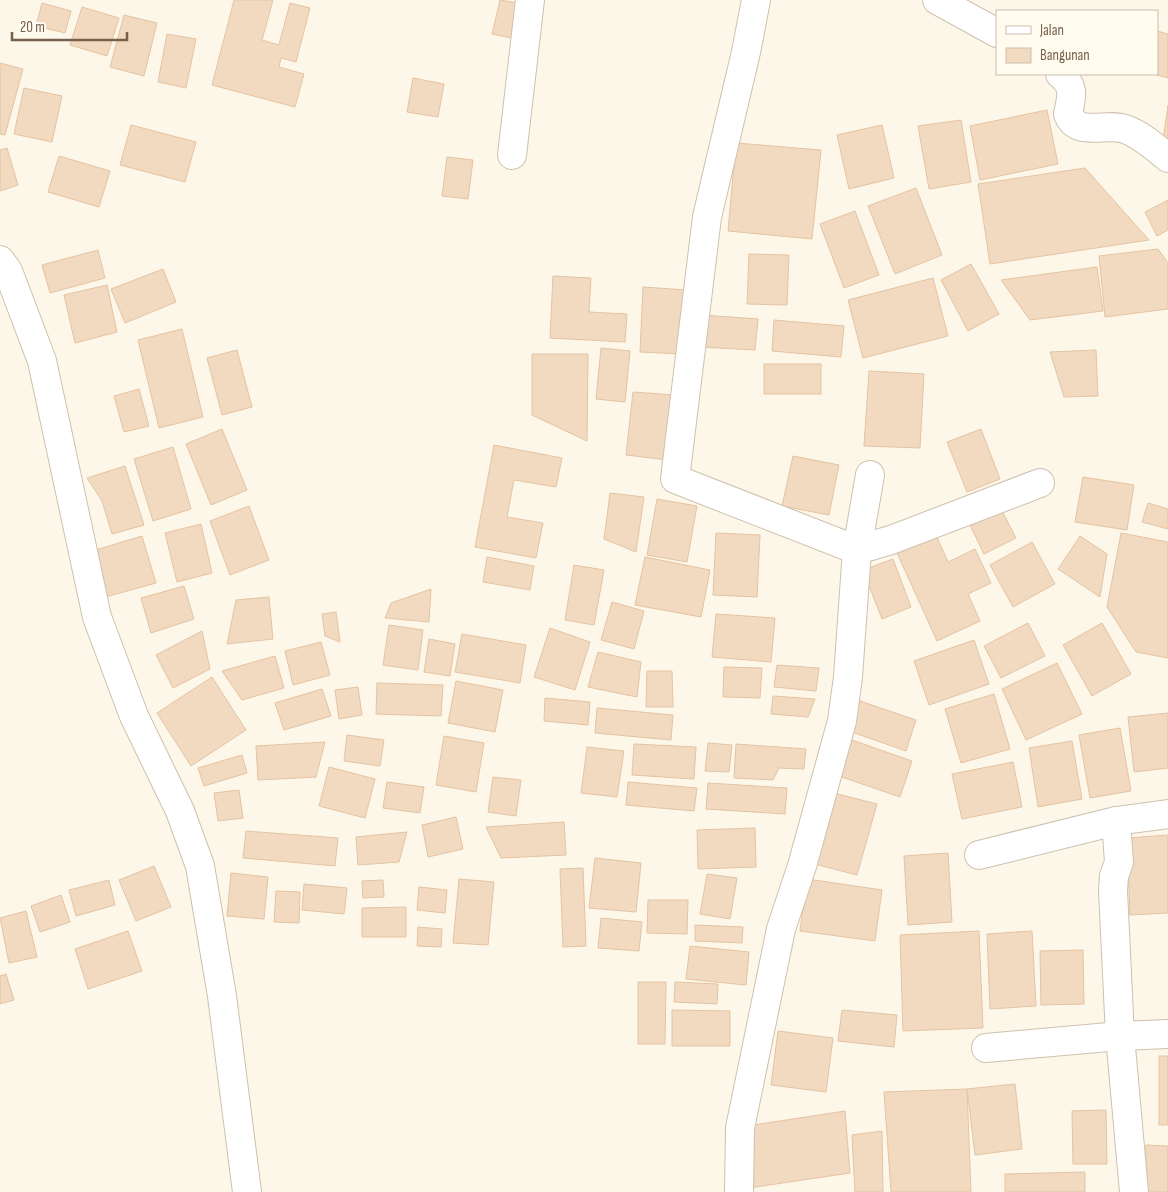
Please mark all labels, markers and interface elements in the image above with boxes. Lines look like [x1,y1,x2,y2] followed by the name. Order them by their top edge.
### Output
[12,10,128,42] scale bar
[996,10,1158,75] legend
[20,18,45,37] text: 20 m
[1039,21,1064,40] text: Jalan
[1040,46,1090,65] text: Bangunan

